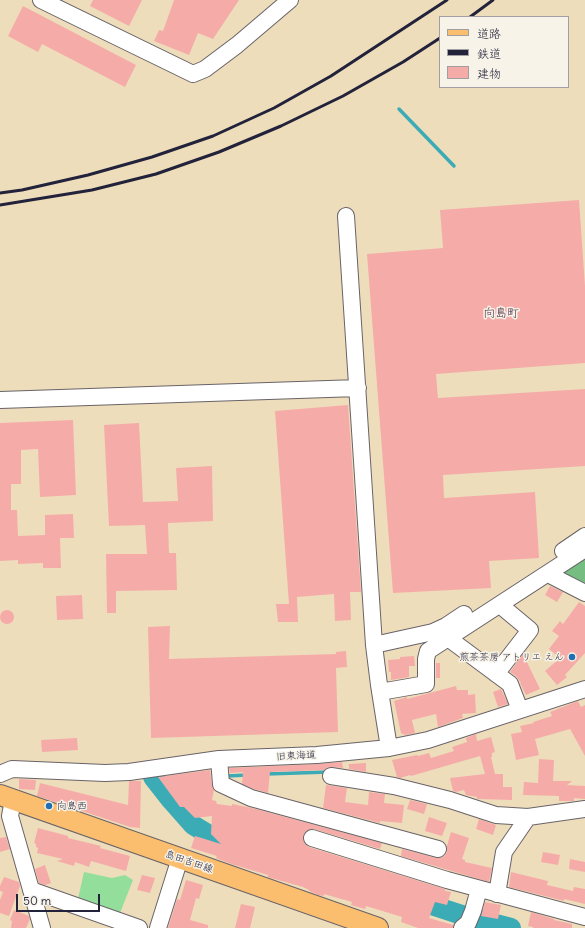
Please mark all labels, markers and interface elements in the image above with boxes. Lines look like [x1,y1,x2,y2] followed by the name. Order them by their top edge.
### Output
[439,16,569,88] legend
[477,26,501,41] text: 道路
[477,46,501,61] text: 鉄道
[477,66,501,81] text: 建物
[483,307,519,321] district label: 向島町
[459,651,564,663] place label: 煎茶茶房 アトリエ えん
[567,652,577,662] marker: 煎茶茶房 アトリエ えん
[276,749,316,763] street label: 旧東海道
[57,800,87,812] place label: 向島西
[44,801,54,811] marker: 向島西
[163,848,215,876] street label: 島田吉田線
[18,886,102,912] scale bar
[23,893,51,908] text: 50 m

